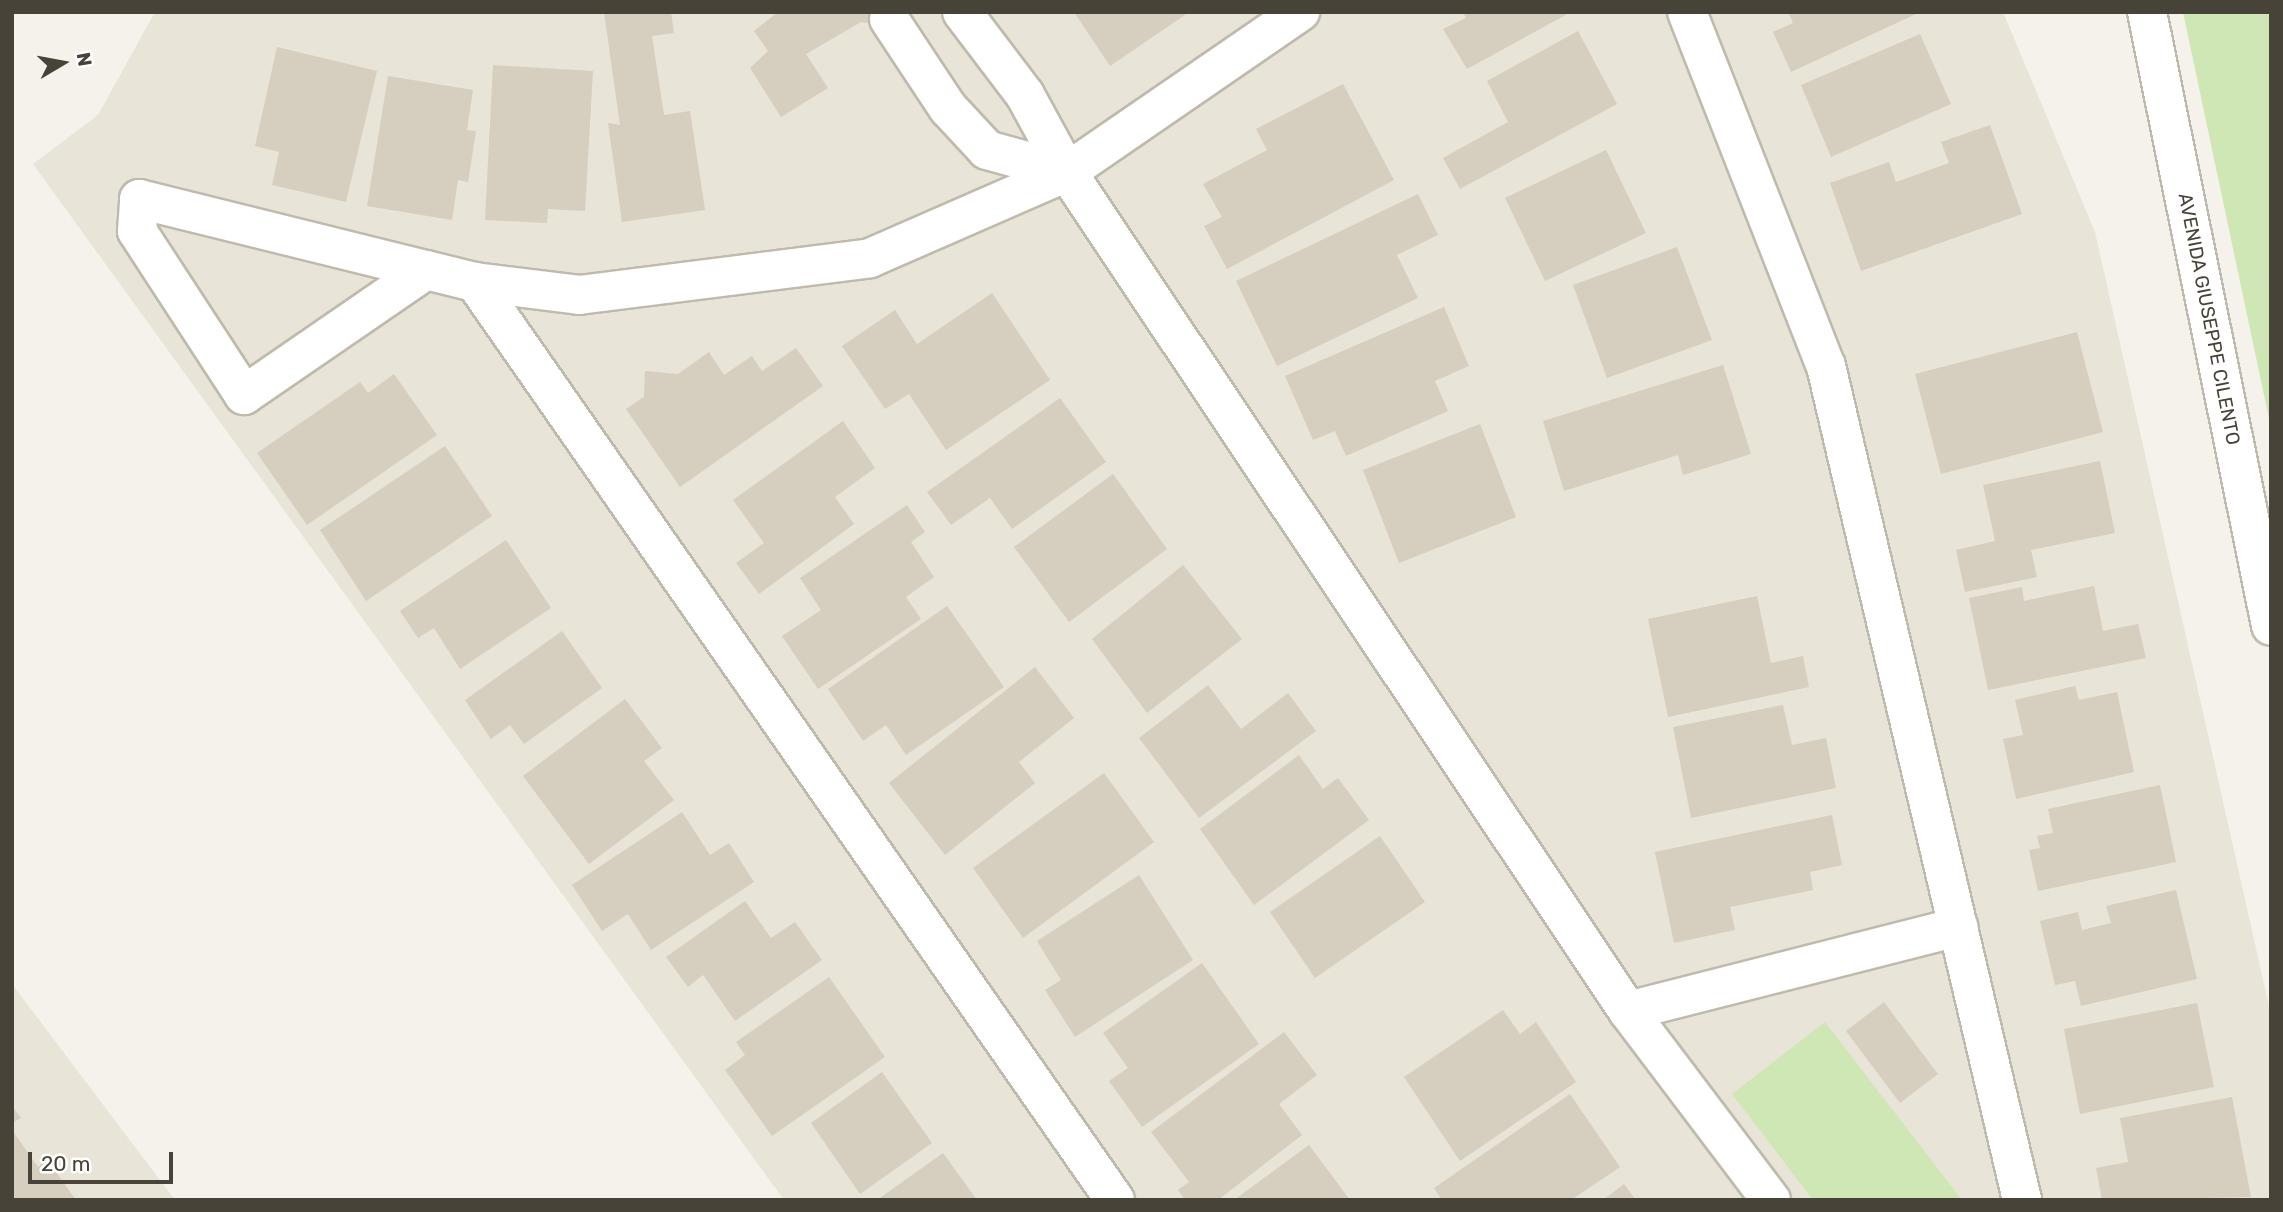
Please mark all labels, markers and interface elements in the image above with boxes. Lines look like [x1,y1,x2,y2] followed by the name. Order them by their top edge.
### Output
[28,28,98,98] north arrow
[72,51,97,68] text: N
[2173,191,2245,447] street label: AVENIDA GIUSEPPE CILENTO
[32,1138,177,1182] scale bar
[41,1151,90,1176] text: 20 m

